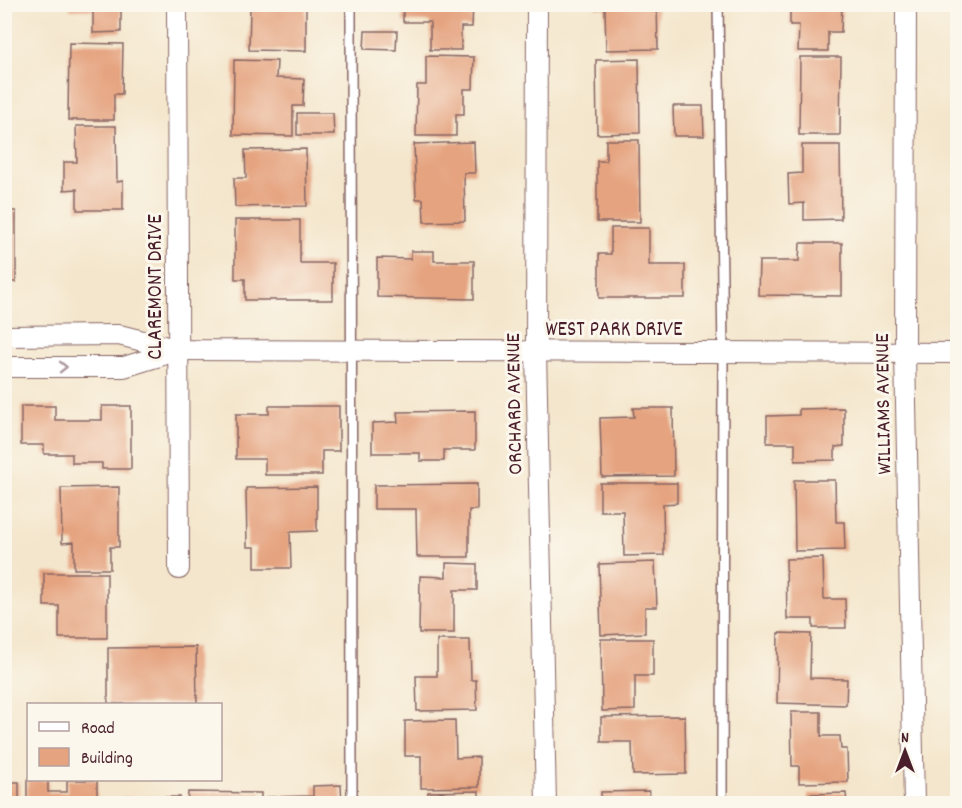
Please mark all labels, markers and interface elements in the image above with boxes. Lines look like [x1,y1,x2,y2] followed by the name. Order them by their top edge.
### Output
[142,214,172,360] street label: CLAREMONT DRIVE
[545,316,683,346] street label: WEST PARK DRIVE
[500,332,532,475] street label: ORCHARD AVENUE
[869,333,901,475] street label: WILLIAMS AVENUE
[58,361,67,373] one-way arrow
[27,703,222,781] legend
[81,717,115,742] text: Road
[875,721,935,781] north arrow
[901,727,909,750] text: N
[81,747,133,772] text: Building

